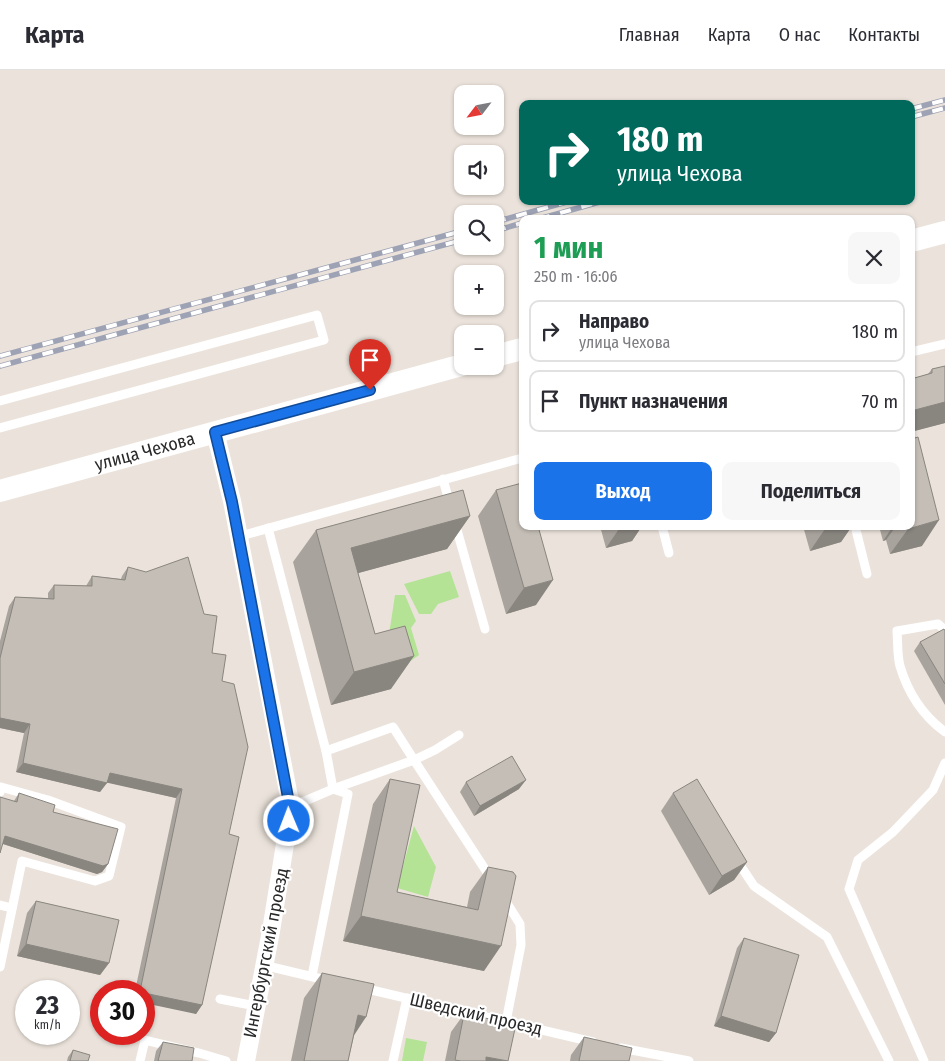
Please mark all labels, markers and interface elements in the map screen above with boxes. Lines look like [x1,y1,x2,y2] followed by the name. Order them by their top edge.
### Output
[25,21,84,49] text: Карта
[619,24,680,46] text: Главная
[708,24,751,46] text: Карта
[779,24,820,46] text: О нас
[848,24,920,46] text: Контакты
[454,85,504,135] north arrow
[454,85,504,375] map controls
[617,118,703,160] text: 180 m
[534,120,599,185] icon: right
[454,145,504,195] button: sound
[617,160,743,187] text: улица Чехова
[454,205,504,255] button: search
[534,230,603,266] text: 1 мин
[848,232,900,284] button: close
[454,265,504,315] button: +
[534,267,618,286] text: 250 m · 16:06
[579,310,649,333] text: Направо
[536,317,564,345] icon: right
[852,320,898,343] text: 180 m
[454,325,504,375] button: −
[579,333,670,352] text: улица Чехова
[349,339,391,390] pin
[356,346,384,374] icon: arrive
[536,387,564,415] icon: arrive
[579,390,728,413] text: Пункт назначения
[862,390,898,413] text: 70 m
[92,427,197,476] street label: улица Чехова
[534,462,712,520] button: Выход
[722,462,900,520] button: Поделиться
[262,794,314,846] position arrow
[239,866,293,1040] street label: Ингербургский проезд
[90,980,155,1045] speed limit sign: 30
[408,988,544,1040] street label: Шведский проезд
[36,991,59,1021] text: 23
[34,1018,61,1032] text: km/h

